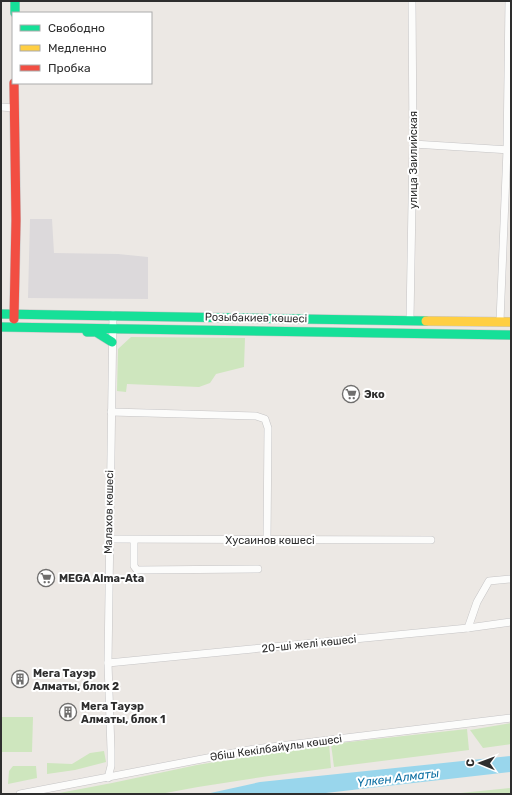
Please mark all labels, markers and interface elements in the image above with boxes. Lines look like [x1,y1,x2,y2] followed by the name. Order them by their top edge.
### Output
[12,12,152,84] legend
[48,21,105,35] text: Свободно
[48,41,107,55] text: Медленно
[48,61,91,75] text: Пробка
[407,111,420,209] street label: улица Заилийская
[205,311,307,325] street label: Розыбакиев көшесі
[341,384,361,404] supermarket icon: Эко
[364,388,385,401] place label: Эко
[102,470,116,554] street label: Малахов көшесі
[225,534,315,547] street label: Хусаинов көшесі
[36,568,56,588] supermarket icon: MEGA Alma-Ata
[59,572,144,585] place label: MEGA Alma-Ata
[261,633,357,655] street label: 20-ші желі көшесі
[33,667,119,693] place label: Мега Тауэр Алматы, блок 2
[10,669,30,689] building icon: Мега Тауэр Алматы, блок 2
[81,700,166,726] place label: Мега Тауэр Алматы, блок 1
[58,702,78,722] building icon: Мега Тауэр Алматы, блок 1
[209,732,343,764] street label: Әбіш Кекілбайұлы көшесі
[460,743,500,783] north arrow
[464,759,477,767] text: С
[356,766,440,790] water label: Үлкен Алматы

